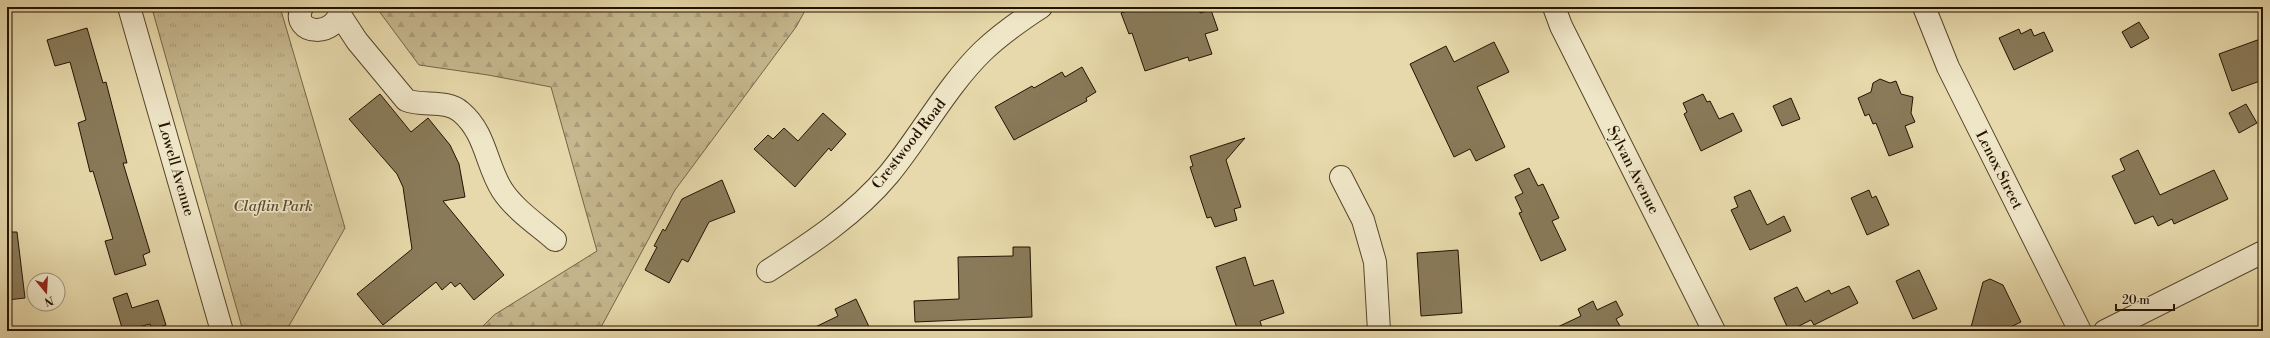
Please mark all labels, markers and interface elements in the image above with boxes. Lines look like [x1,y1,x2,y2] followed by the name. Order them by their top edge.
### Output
[868,95,951,193] street label: Crestwood Road
[153,120,199,218] street label: Lowell Avenue
[1603,123,1663,217] street label: Sylvan Avenue
[1971,127,2027,213] street label: Lenox Street
[233,197,313,216] park label: Claflin Park
[26,272,66,312] north arrow
[2116,286,2174,312] scale bar
[42,293,55,309] text: N
[2122,293,2150,308] text: 20 m

